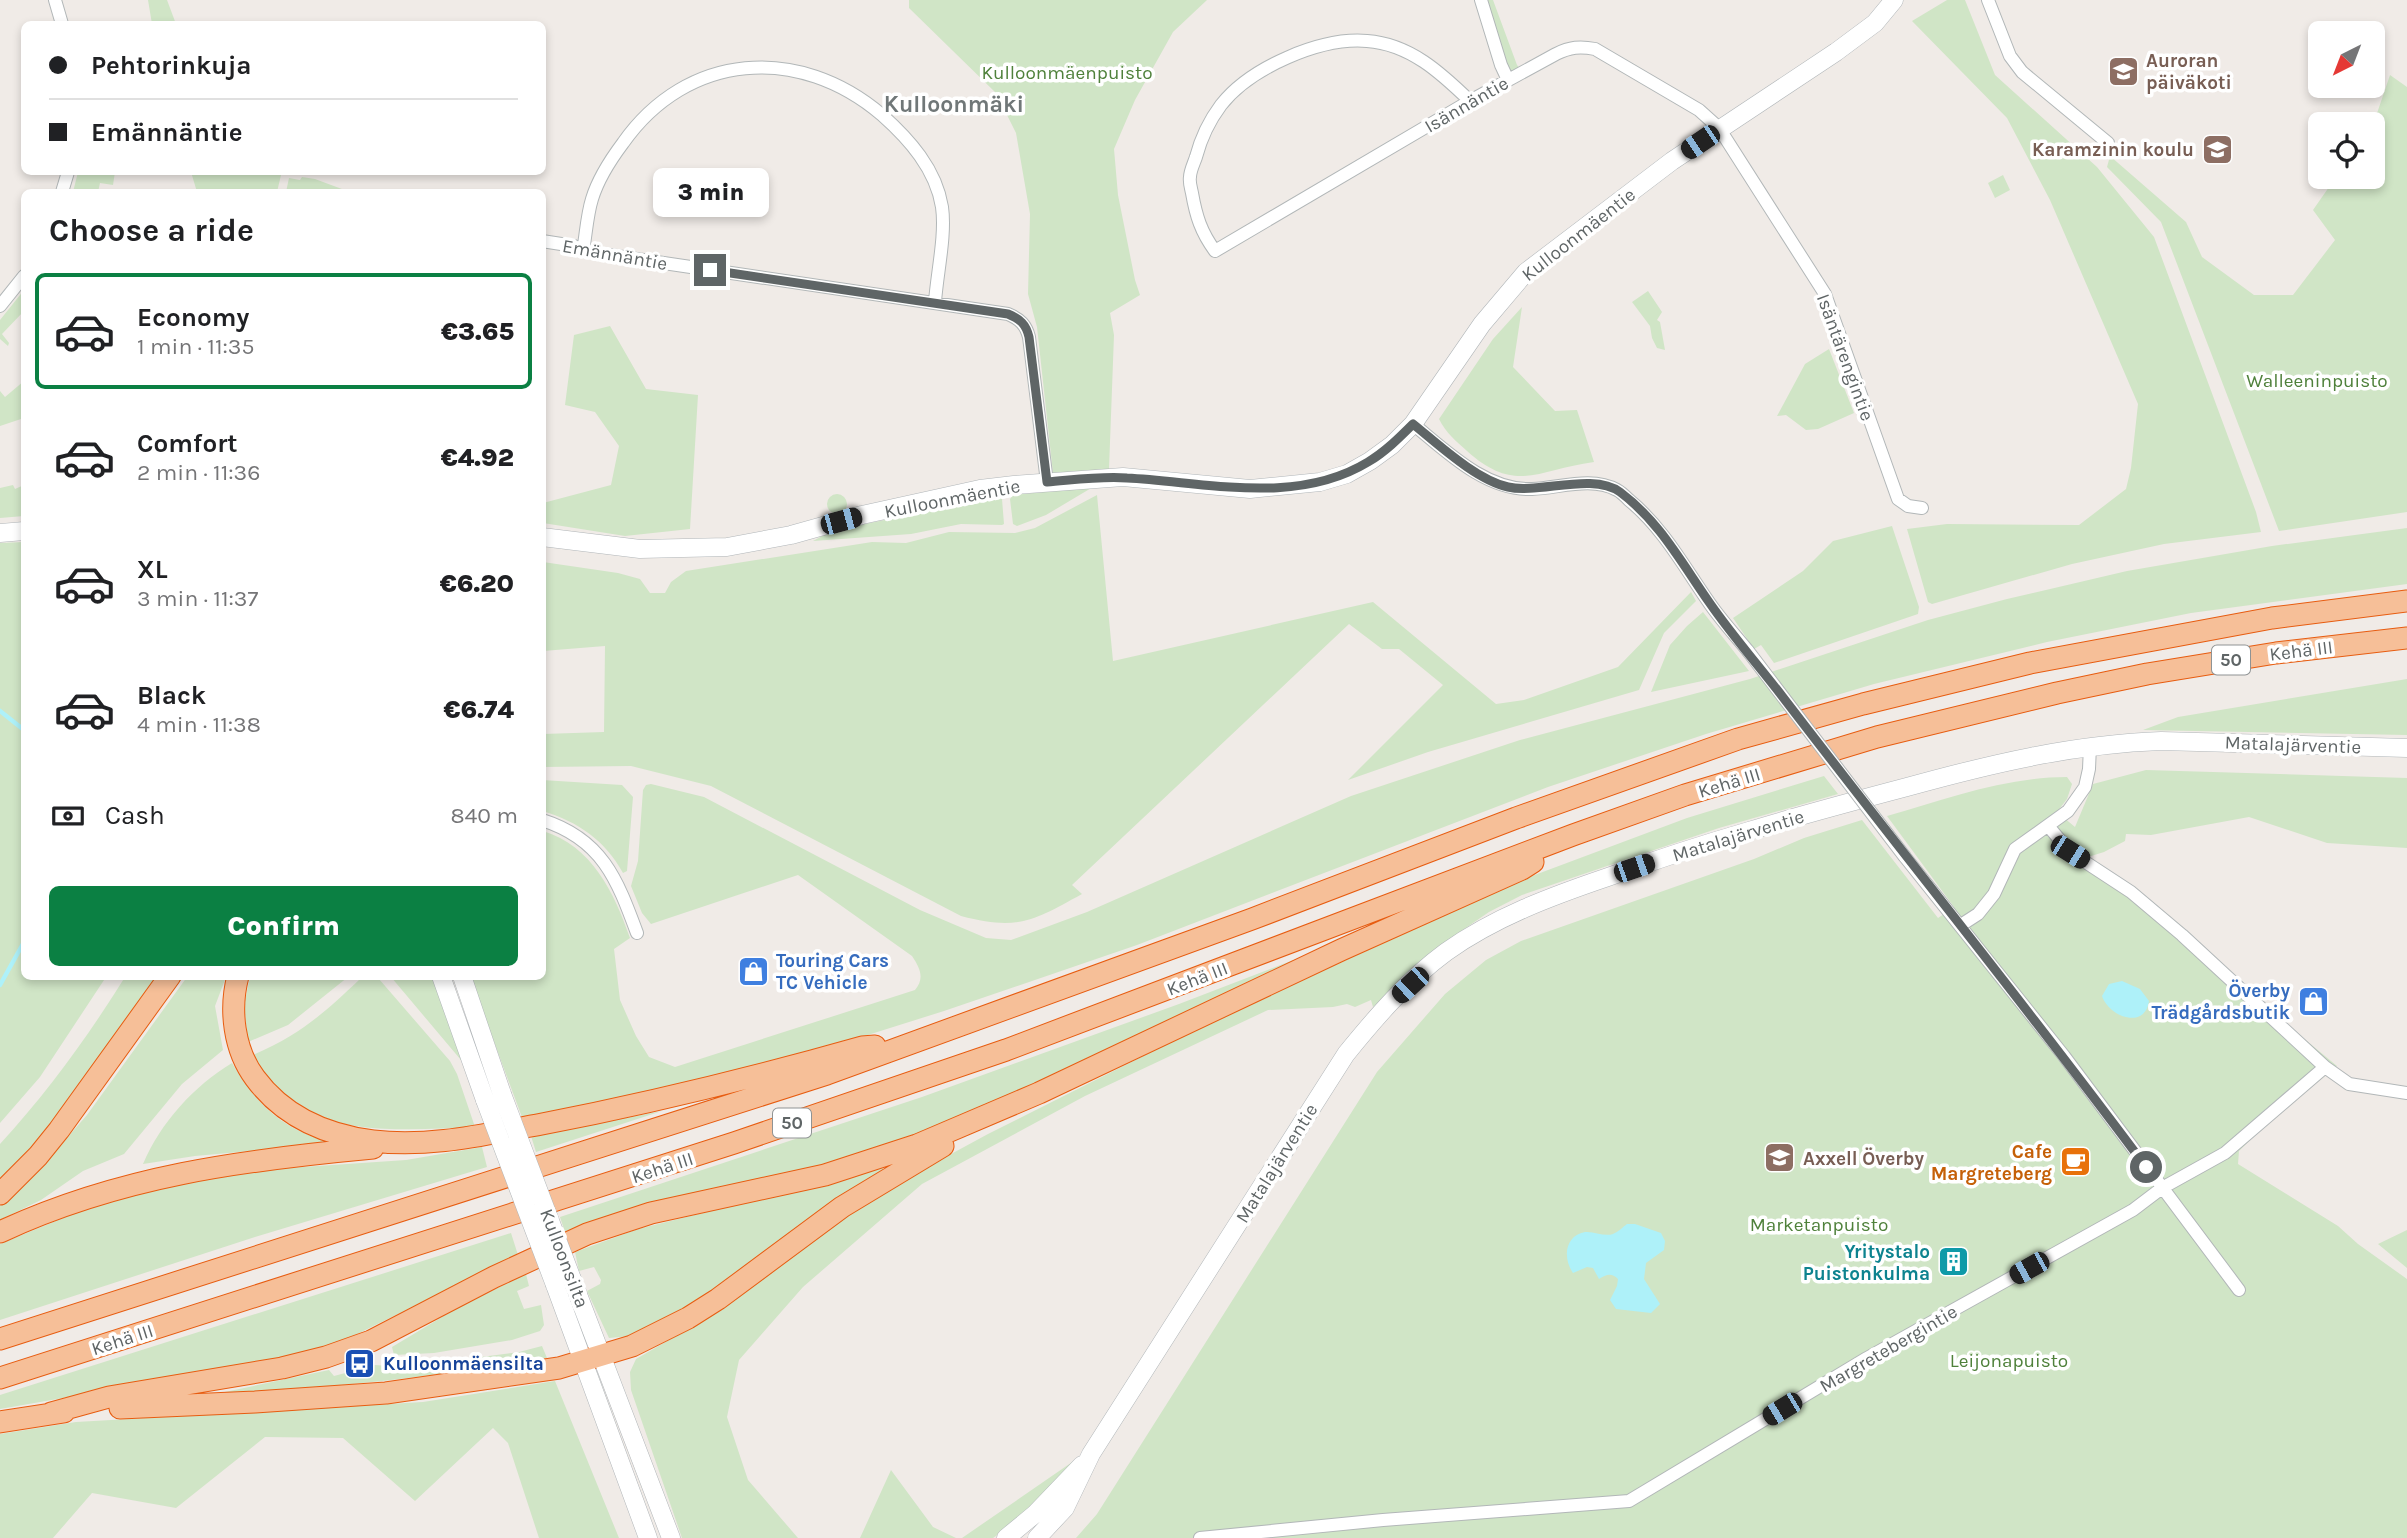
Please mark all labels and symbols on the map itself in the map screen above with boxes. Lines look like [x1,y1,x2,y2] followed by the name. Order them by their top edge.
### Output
[2308,21,2385,98] north arrow
[2146,50,2232,94] place label: Auroran päiväkoti
[2106,54,2140,88] school or university icon: Auroran päiväkoti
[981,62,1153,84] park label: Kulloonmäenpuisto
[1421,72,1512,138] street label: Isännäntie
[884,91,1024,118] district label: Kulloonmäki
[1677,122,1724,162] car
[2200,132,2234,166] school or university icon: Karamzinin koulu
[2032,139,2194,161] place label: Karamzinin koulu
[652,168,768,218] callout: 3 min
[1517,184,1640,286] street label: Kulloonmäentie
[561,235,669,275] street label: Emännäntie
[694,254,726,286] route end
[1812,291,1878,424] street label: Isäntärengintie
[2246,370,2388,392] park label: Walleeninpuisto
[882,475,1022,523] street label: Kulloonmäentie
[818,505,865,537] car
[2268,636,2334,666] street label: Kehä III
[2212,646,2250,674] road number: 50
[2224,732,2362,758] street label: Matalajärventie
[1696,763,1763,803] street label: Kehä III
[1670,805,1807,866] street label: Matalajärventie
[2047,832,2094,872] car
[1611,851,1658,885] car
[776,950,889,994] place label: Touring Cars TC Vehicle
[736,954,770,988] shop icon: Touring Cars TC Vehicle
[1164,957,1231,1001] street label: Kehä III
[1388,963,1433,1007] car
[2151,979,2290,1024] place label: Överby Trädgårdsbutik
[2296,984,2330,1018] shop icon: Överby Trädgårdsbutik
[1231,1100,1322,1227] street label: Matalajärventie
[773,1108,811,1138] road number: 50
[1763,1141,1797,1175] school or university icon: Axxell Överby
[1931,1141,2052,1185] place label: Cafe Margreteberg
[2058,1145,2092,1179] cafe icon: Cafe Margreteberg
[1803,1147,1924,1170] place label: Axxell Överby
[629,1148,696,1188] street label: Kehä III
[2130,1151,2162,1183] route start
[535,1206,593,1311] street label: Kulloonsilta
[1750,1214,1888,1236] park label: Marketanpuisto
[1803,1241,1930,1285] place label: Yritystalo Puistonkulma
[1936,1245,1970,1279] building icon: Yritystalo Puistonkulma
[2006,1249,2053,1287] car
[1816,1300,1961,1397] street label: Margretebergintie
[89,1320,156,1360] street label: Kehä III
[343,1346,377,1380] bus stop icon: Kulloonmäensilta
[1950,1350,2068,1372] park label: Leijonapuisto
[383,1353,544,1375] place label: Kulloonmäensilta
[1759,1389,1806,1429] car

